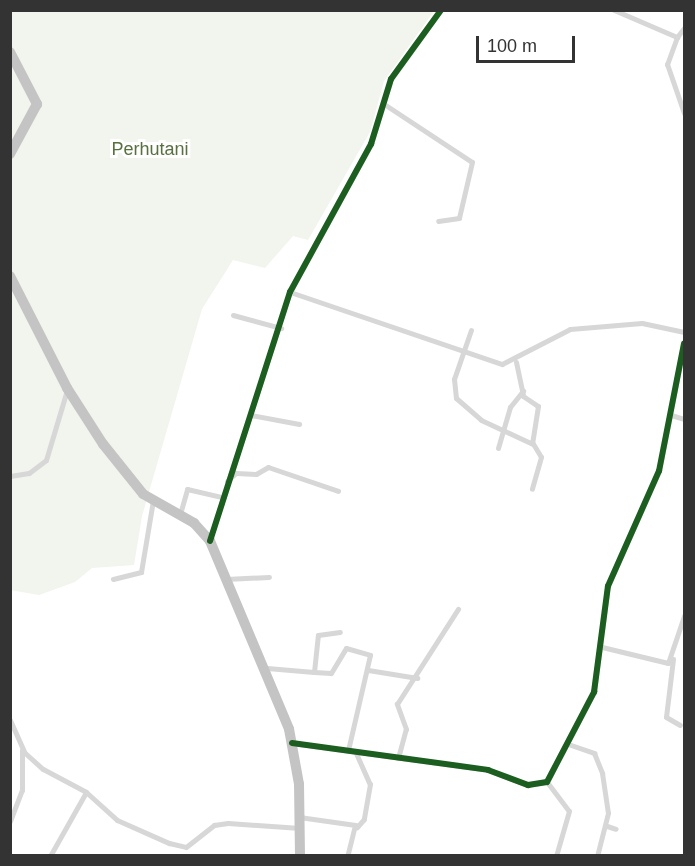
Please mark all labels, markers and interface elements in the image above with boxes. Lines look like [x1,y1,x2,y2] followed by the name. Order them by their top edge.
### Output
[479,24,578,62] scale bar
[487,36,537,56] text: 100 m
[111,138,189,160] park label: Perhutani

